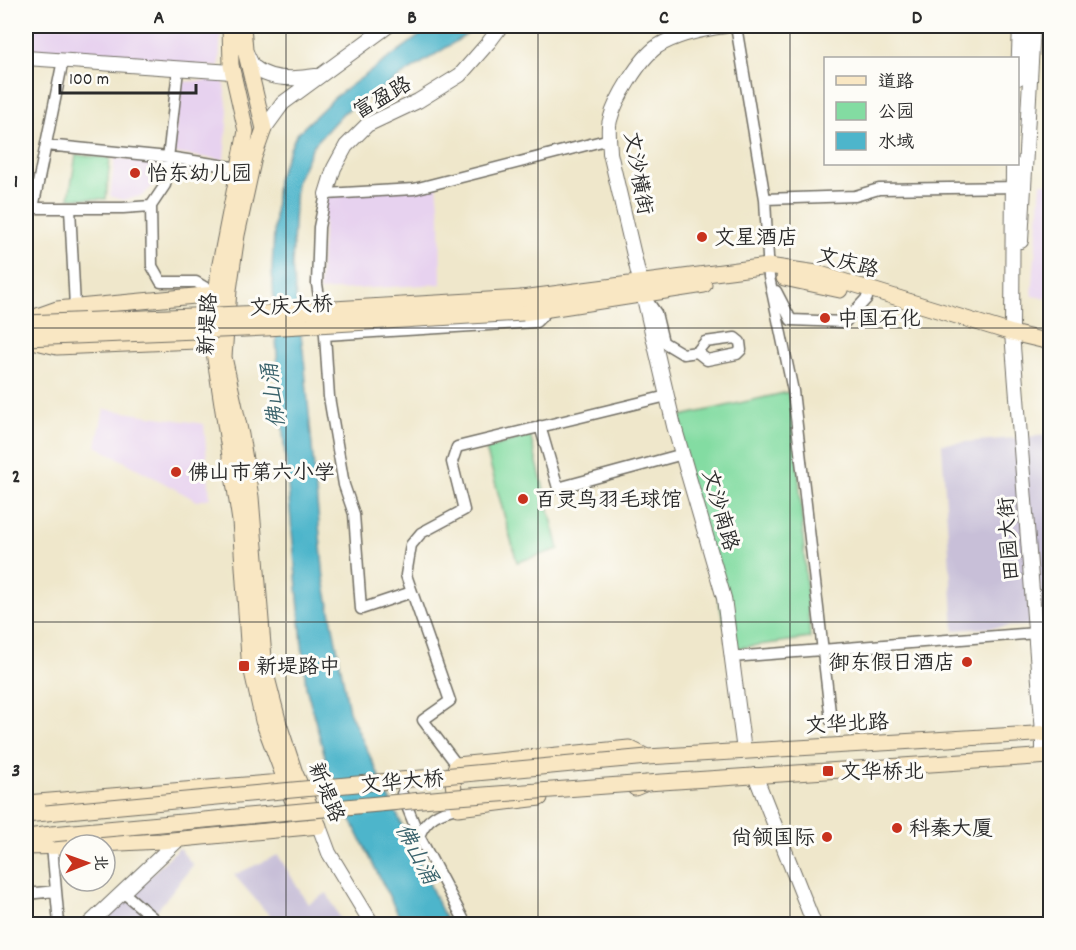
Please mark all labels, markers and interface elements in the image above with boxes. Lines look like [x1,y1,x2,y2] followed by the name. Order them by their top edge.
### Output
[154,5,165,33] text: A
[407,5,417,33] text: B
[659,5,669,33] text: C
[912,5,923,33] text: D
[60,57,196,95] scale bar
[824,57,1019,165] legend
[69,68,109,93] text: 100 m
[349,71,418,128] street label: 富盈路
[878,71,914,96] text: 道路
[878,101,914,126] text: 公园
[614,130,658,217] street label: 文沙横街
[878,131,914,156] text: 水域
[147,161,252,191] place label: 怡东幼儿园
[128,166,142,180] marker: 怡东幼儿园
[14,169,18,197] text: 1
[714,225,798,255] place label: 文星酒店
[695,230,709,244] marker: 文星酒店
[813,242,882,288] street label: 文庆路
[248,291,334,325] street label: 文庆大桥
[193,292,227,356] street label: 新堤路
[837,306,921,336] place label: 中国石化
[818,311,832,325] marker: 中国石化
[256,360,295,430] water label: 佛山涌
[188,460,335,490] place label: 佛山市第六小学
[12,464,20,492] text: 2
[169,465,183,479] marker: 佛山市第六小学
[692,466,744,555] street label: 文沙南路
[535,487,682,517] place label: 百灵鸟羽毛球馆
[516,492,530,506] marker: 百灵鸟羽毛球馆
[993,496,1029,582] street label: 田园大街
[829,650,955,680] place label: 御东假日酒店
[256,654,340,684] place label: 新堤路中
[960,655,974,669] marker: 御东假日酒店
[237,659,251,673] marker: 新堤路中
[804,709,890,743] street label: 文华北路
[12,758,20,786] text: 3
[299,758,350,828] street label: 新堤路
[840,759,924,789] place label: 文华桥北
[821,764,835,778] marker: 文华桥北
[359,765,445,803] street label: 文华大桥
[909,816,993,846] place label: 科秦大厦
[386,818,445,892] water label: 佛山涌
[890,821,904,835] marker: 科秦大厦
[731,825,815,855] place label: 尚领国际
[820,830,834,844] marker: 尚领国际
[57,833,117,893] north arrow
[88,855,111,871] text: 北

